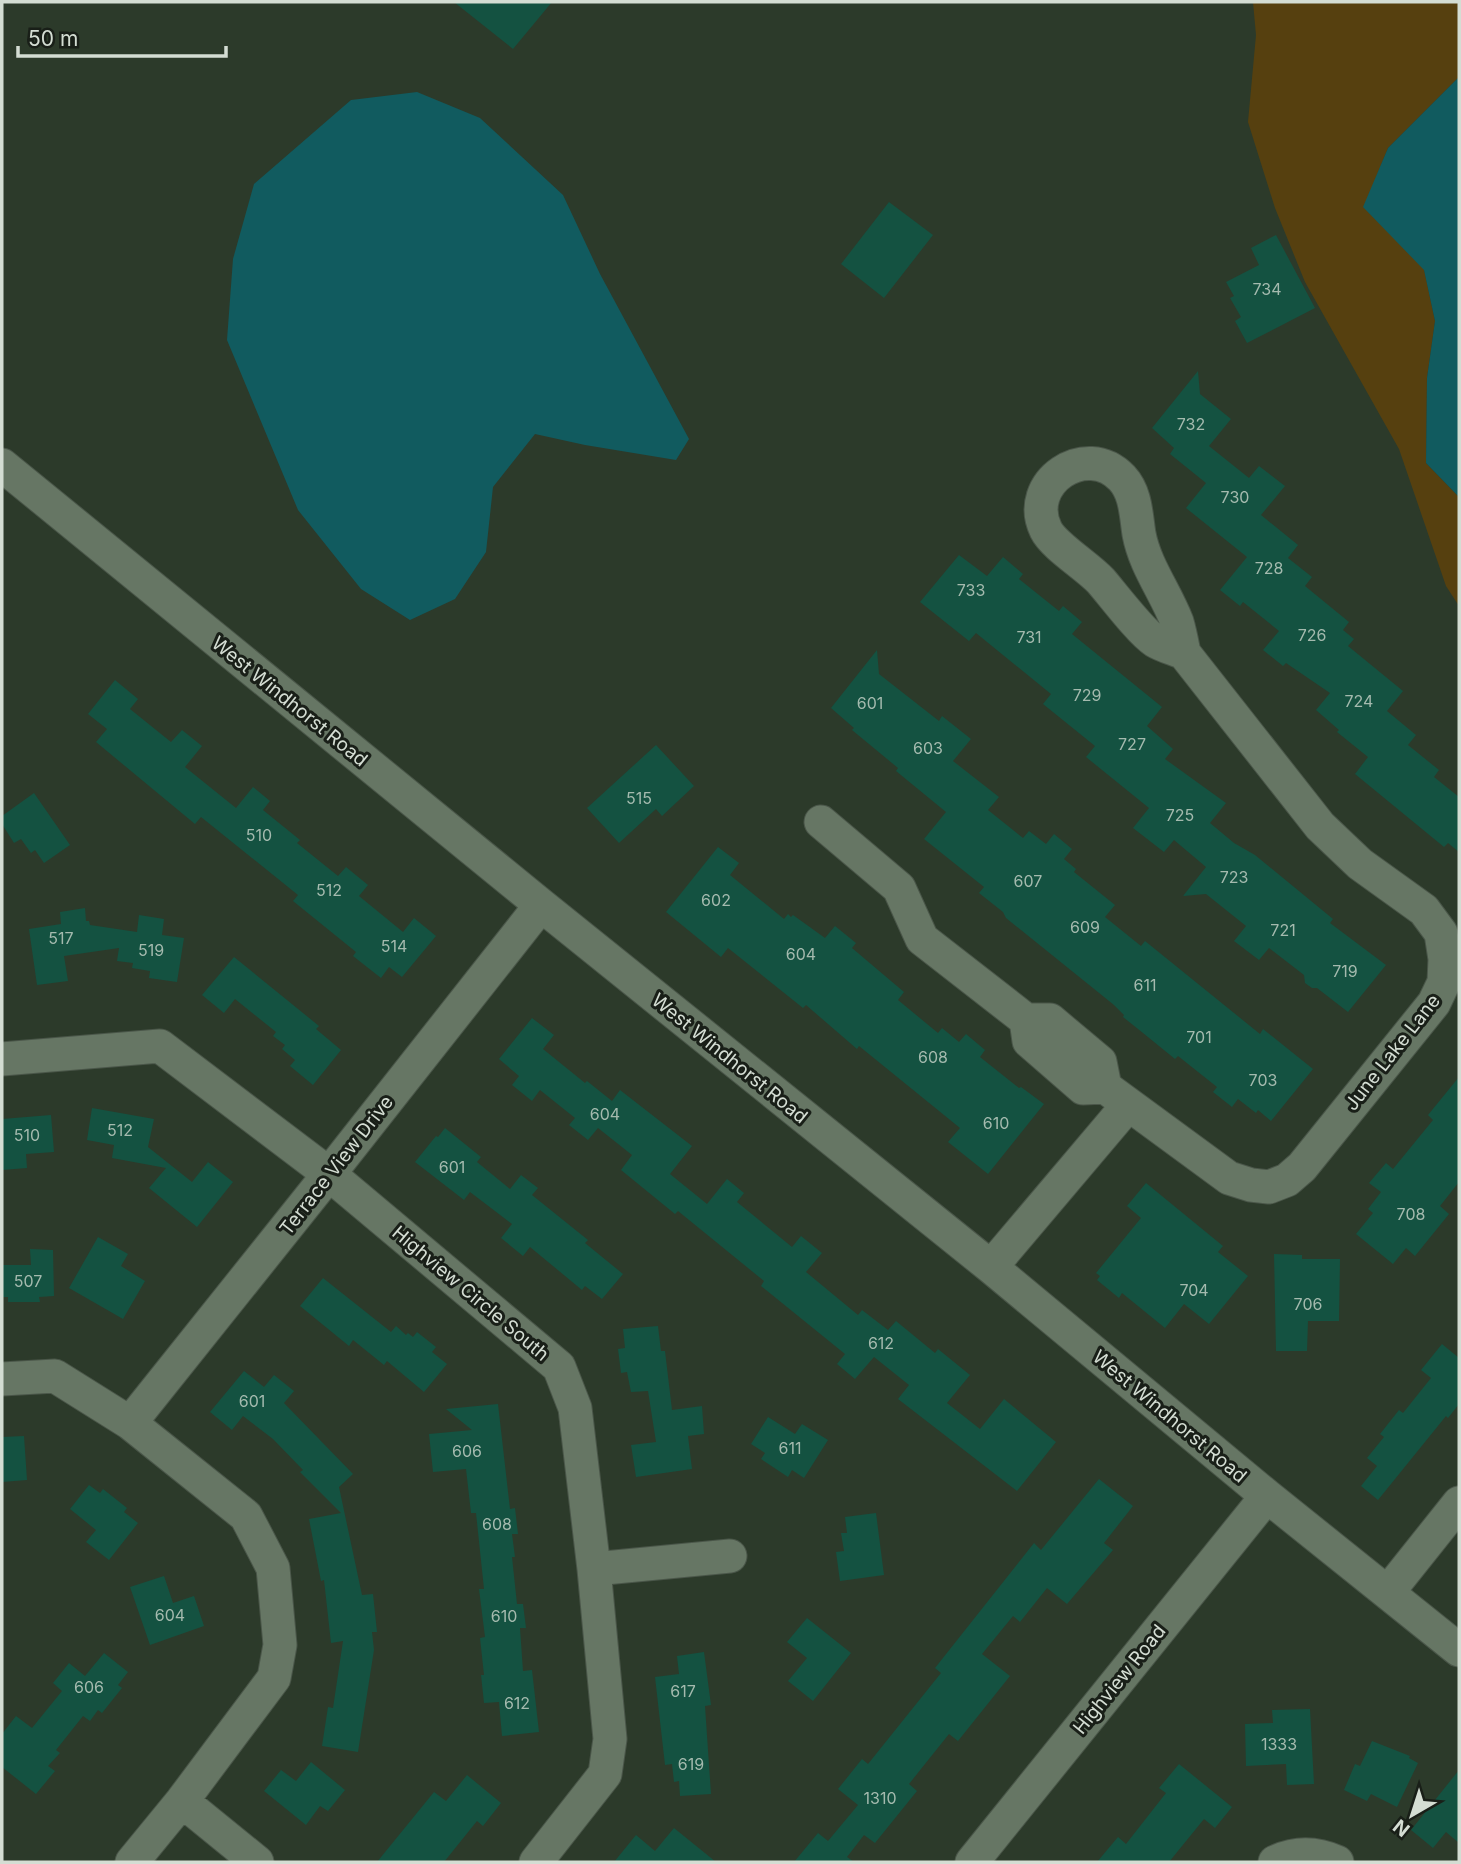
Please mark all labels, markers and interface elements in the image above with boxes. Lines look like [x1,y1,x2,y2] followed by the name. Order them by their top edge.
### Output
[18,14,226,58] scale bar
[28,26,78,51] text: 50 m
[1252,279,1282,299] house number: 734
[1177,414,1205,434] house number: 732
[1221,487,1249,507] house number: 730
[1255,558,1283,578] house number: 728
[957,580,985,600] house number: 733
[1298,625,1326,645] house number: 726
[1016,627,1042,647] house number: 731
[207,631,372,771] street label: West Windhorst Road
[1073,685,1101,705] house number: 729
[1345,691,1373,711] house number: 724
[857,693,883,713] house number: 601
[1118,734,1146,754] house number: 727
[913,738,943,758] house number: 603
[626,788,652,808] house number: 515
[1166,805,1194,825] house number: 725
[246,825,272,845] house number: 510
[1220,867,1248,887] house number: 723
[1014,871,1042,891] house number: 607
[316,880,342,900] house number: 512
[701,890,731,910] house number: 602
[1070,917,1100,937] house number: 609
[1270,920,1296,940] house number: 721
[48,928,74,948] house number: 517
[381,936,407,956] house number: 514
[138,940,164,960] house number: 519
[786,944,816,964] house number: 604
[1332,961,1358,981] house number: 719
[1134,975,1156,995] house number: 611
[647,988,812,1128] street label: West Windhorst Road
[1340,990,1445,1115] street label: June Lake Lane
[1186,1027,1212,1047] house number: 701
[918,1047,948,1067] house number: 608
[1249,1070,1277,1090] house number: 703
[275,1091,398,1240] street label: Terrace View Drive
[590,1104,620,1124] house number: 604
[983,1113,1009,1133] house number: 610
[107,1120,133,1140] house number: 512
[14,1125,40,1145] house number: 510
[439,1157,465,1177] house number: 601
[1397,1204,1425,1224] house number: 708
[388,1221,554,1366] street label: Highview Circle South
[14,1271,42,1291] house number: 507
[1179,1280,1209,1300] house number: 704
[1294,1294,1322,1314] house number: 706
[868,1333,894,1353] house number: 612
[1088,1345,1251,1487] street label: West Windhorst Road
[239,1391,265,1411] house number: 601
[779,1438,801,1458] house number: 611
[452,1441,482,1461] house number: 606
[482,1514,512,1534] house number: 608
[155,1605,185,1625] house number: 604
[491,1606,517,1626] house number: 610
[1068,1620,1171,1739] street label: Highview Road
[74,1677,104,1697] house number: 606
[670,1681,696,1701] house number: 617
[504,1693,530,1713] house number: 612
[1261,1734,1297,1754] house number: 1333
[678,1754,704,1774] house number: 619
[1377,1780,1447,1850] north arrow
[864,1788,897,1808] house number: 1310
[1389,1814,1414,1841] text: N

